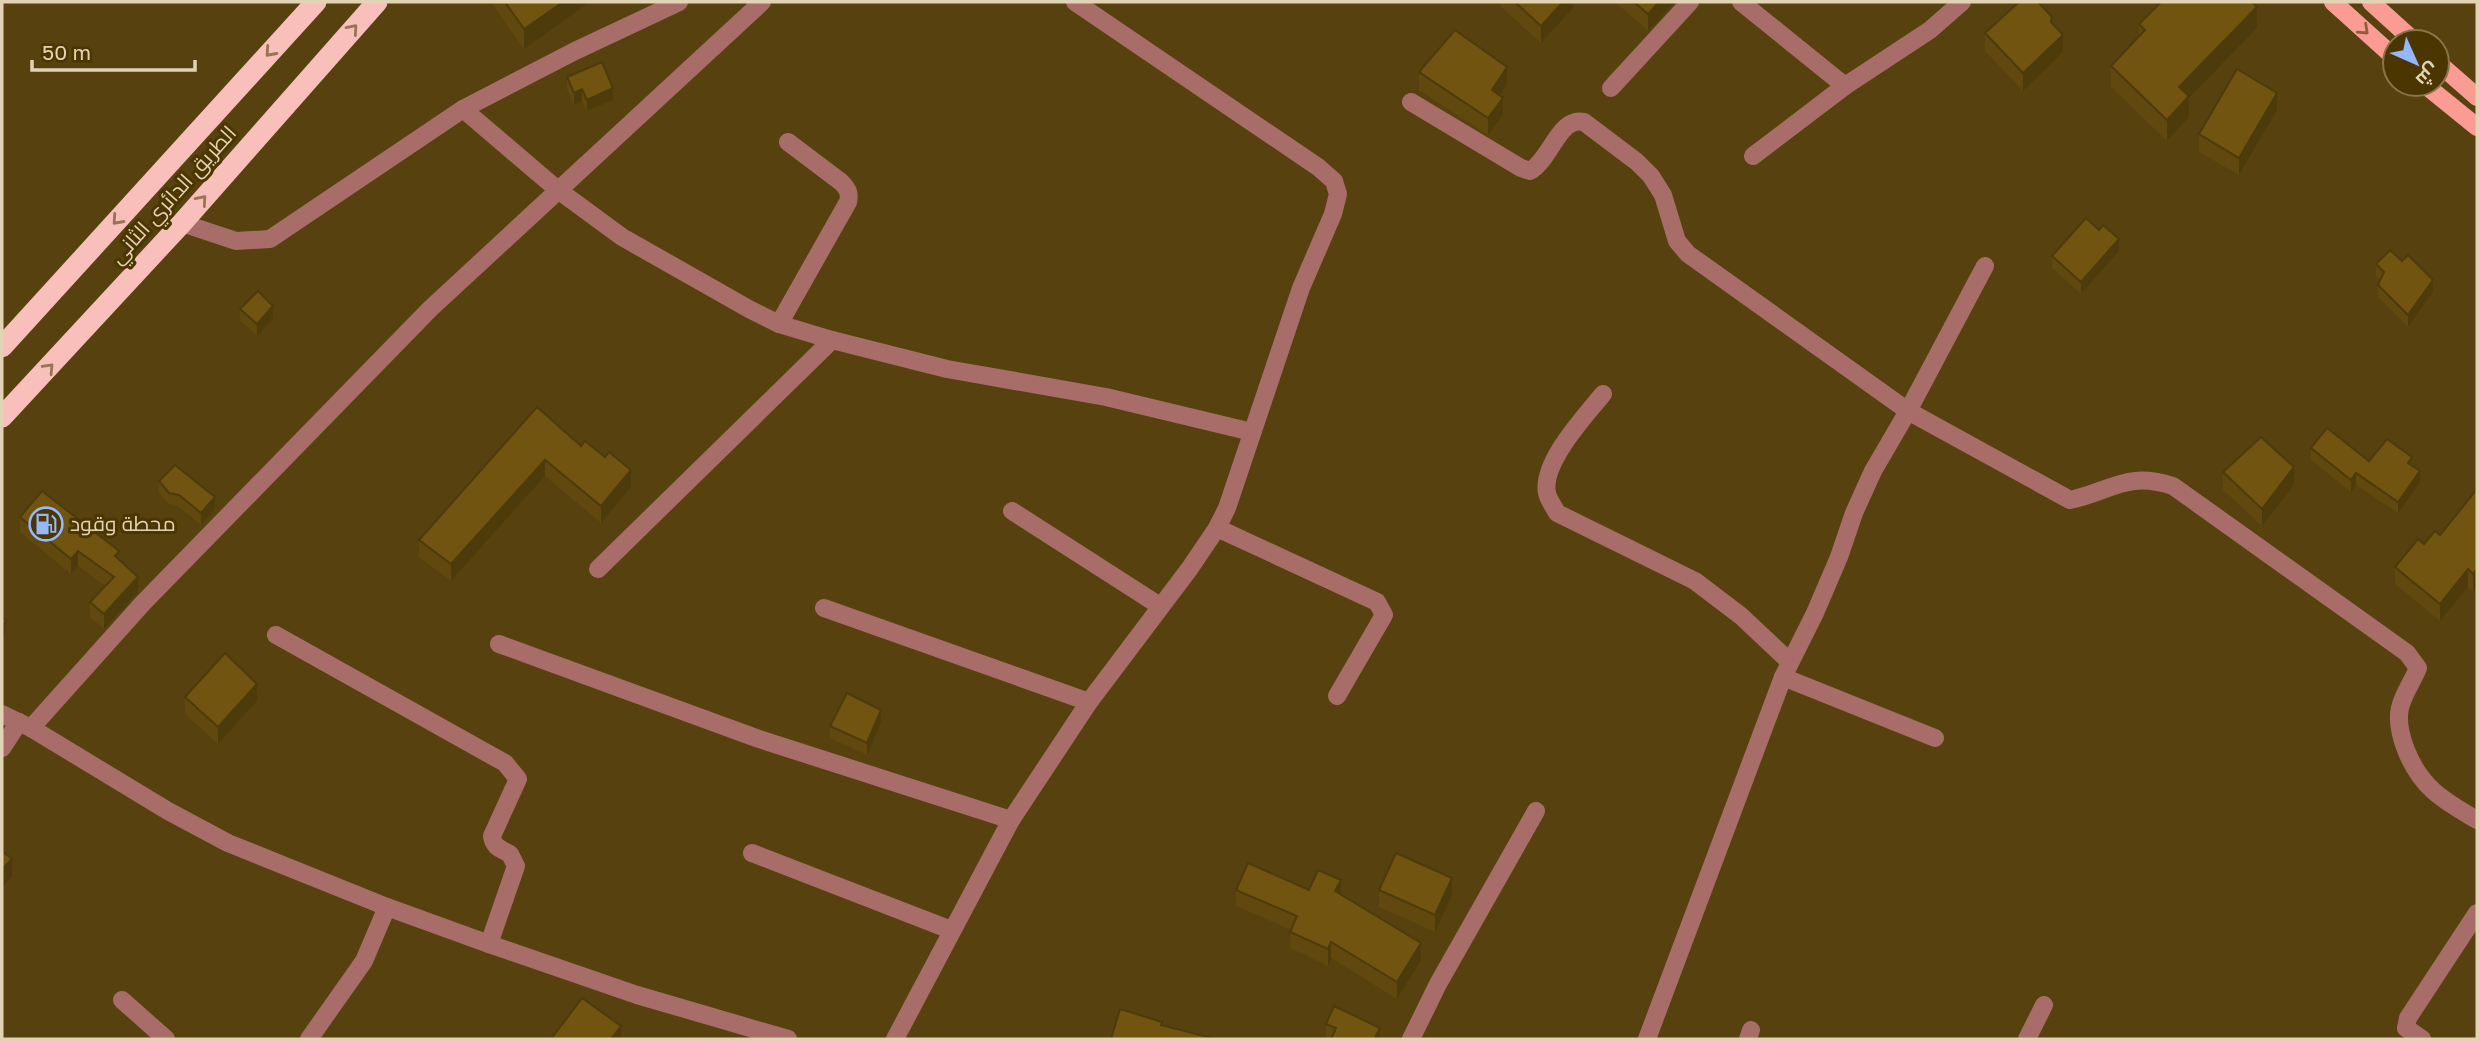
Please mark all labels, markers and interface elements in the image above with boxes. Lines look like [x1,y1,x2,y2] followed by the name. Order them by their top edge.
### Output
[2356,22,2369,35] one-way arrow
[345,24,357,37] one-way arrow
[32,28,194,72] scale bar
[2381,28,2451,98] north arrow
[42,39,91,65] text: 50 m
[266,44,279,57] one-way arrow
[2411,58,2445,92] text: ش
[103,120,244,271] street label: الطريق الدائري الثاني
[194,195,207,208] one-way arrow
[113,212,125,225] one-way arrow
[41,363,53,376] one-way arrow
[27,505,65,543] fuel station icon: محطة وقود
[70,510,176,536] place label: محطة وقود

